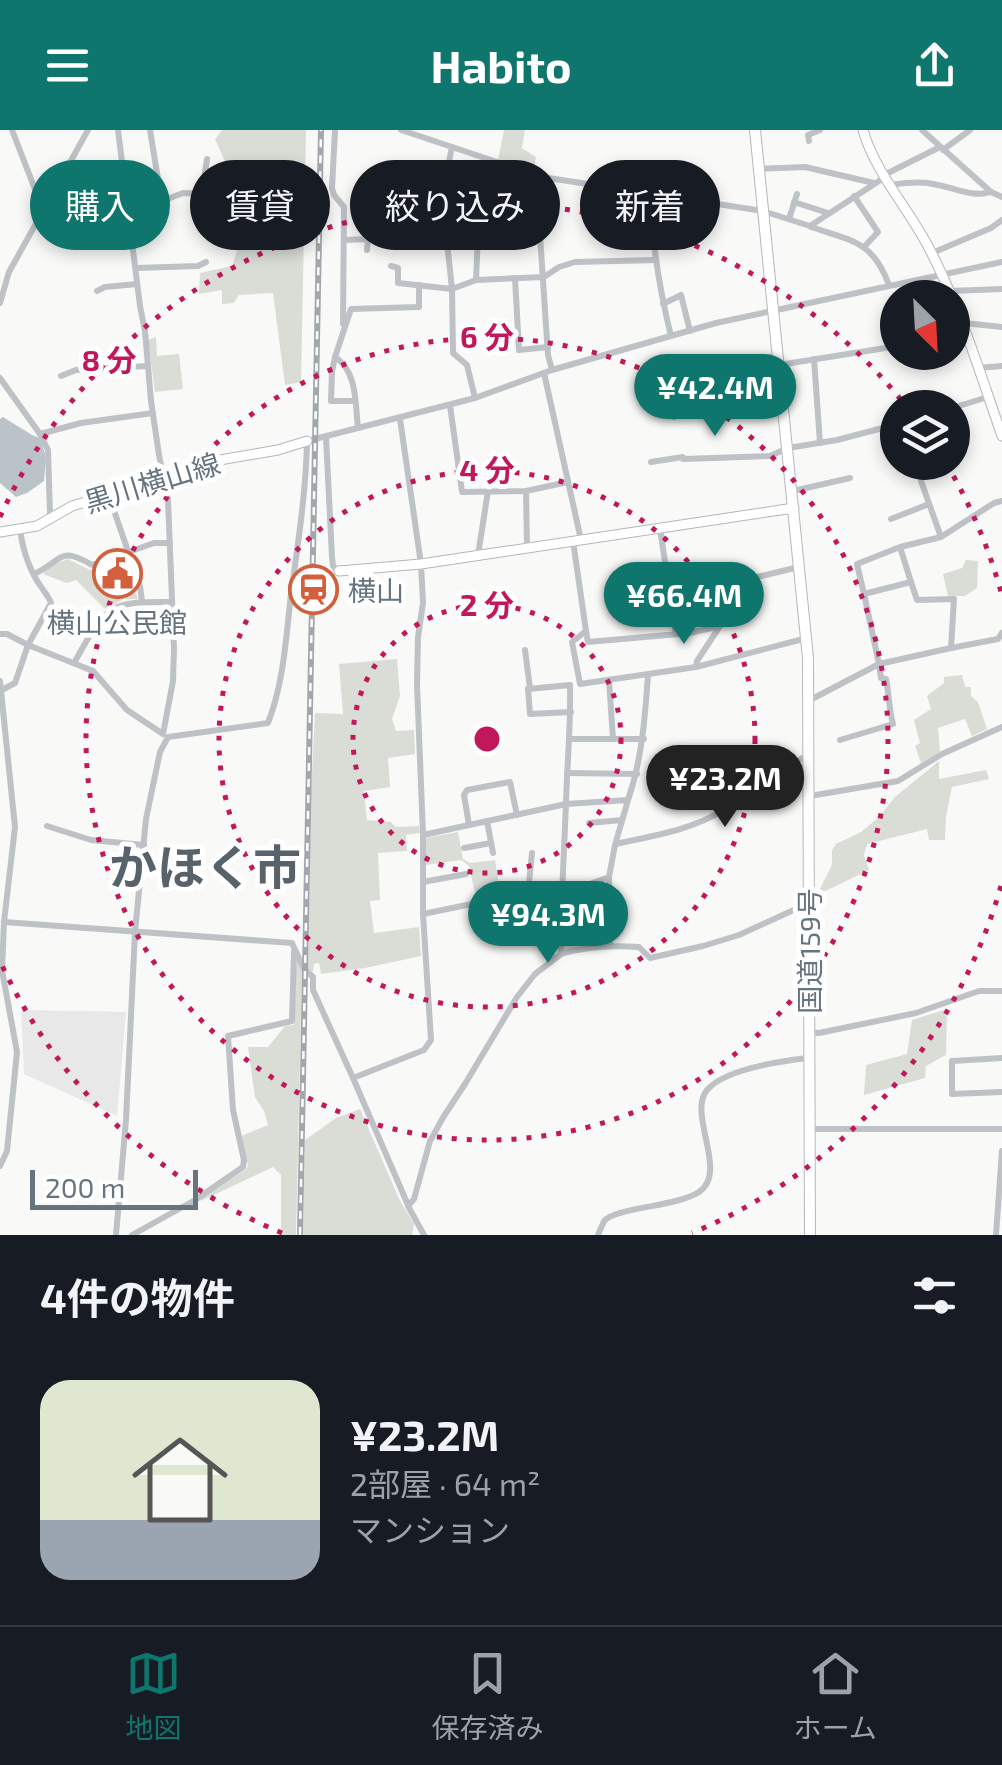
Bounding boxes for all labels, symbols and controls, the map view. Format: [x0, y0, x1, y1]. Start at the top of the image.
icon: menu [40, 38, 95, 93]
text: Habito [431, 38, 571, 92]
icon: share [907, 38, 962, 93]
chip: 購入 [30, 160, 170, 250]
chip: 賃貸 [190, 160, 330, 250]
chip: 絞り込み [350, 160, 560, 250]
chip: 新着 [580, 160, 720, 250]
north arrow [880, 280, 970, 370]
map controls [880, 280, 970, 480]
text: 6 分 [460, 318, 514, 354]
text: 8 分 [81, 341, 137, 377]
pin: ¥42.4M [634, 354, 796, 439]
text: ¥42.4M [656, 367, 774, 405]
button: layers [880, 390, 970, 480]
street label: 黒川横山線 [80, 445, 224, 519]
text: 4 分 [459, 451, 515, 487]
public building icon: 横山公民館 [91, 548, 143, 600]
pin: ¥66.4M [603, 562, 765, 647]
station icon: 横山 [287, 564, 339, 616]
place label: 横山 [348, 573, 404, 607]
text: ¥66.4M [626, 575, 742, 613]
text: 2 分 [460, 586, 514, 622]
place label: 横山公民館 [47, 605, 187, 639]
centre of rings [469, 721, 505, 757]
pin: ¥23.2M [644, 745, 806, 830]
text: ¥23.2M [668, 758, 782, 796]
district label: かほく市 [109, 837, 301, 895]
pin: ¥94.3M [467, 881, 629, 966]
street label: 国道159号 [792, 888, 826, 1014]
text: ¥94.3M [490, 894, 606, 932]
scale bar [30, 1165, 198, 1210]
text: 200 m [45, 1170, 125, 1204]
icon: filters [907, 1268, 962, 1323]
text: 4件の物件 [40, 1272, 235, 1322]
text: ¥23.2M [350, 1409, 499, 1459]
icon: home [120, 1420, 240, 1540]
text: 2部屋 · 64 m² [350, 1464, 540, 1502]
text: マンション [350, 1510, 510, 1548]
tab: 地図 [125, 1646, 181, 1746]
tab: 保存済み [431, 1646, 543, 1746]
tab: ホーム [794, 1646, 877, 1746]

